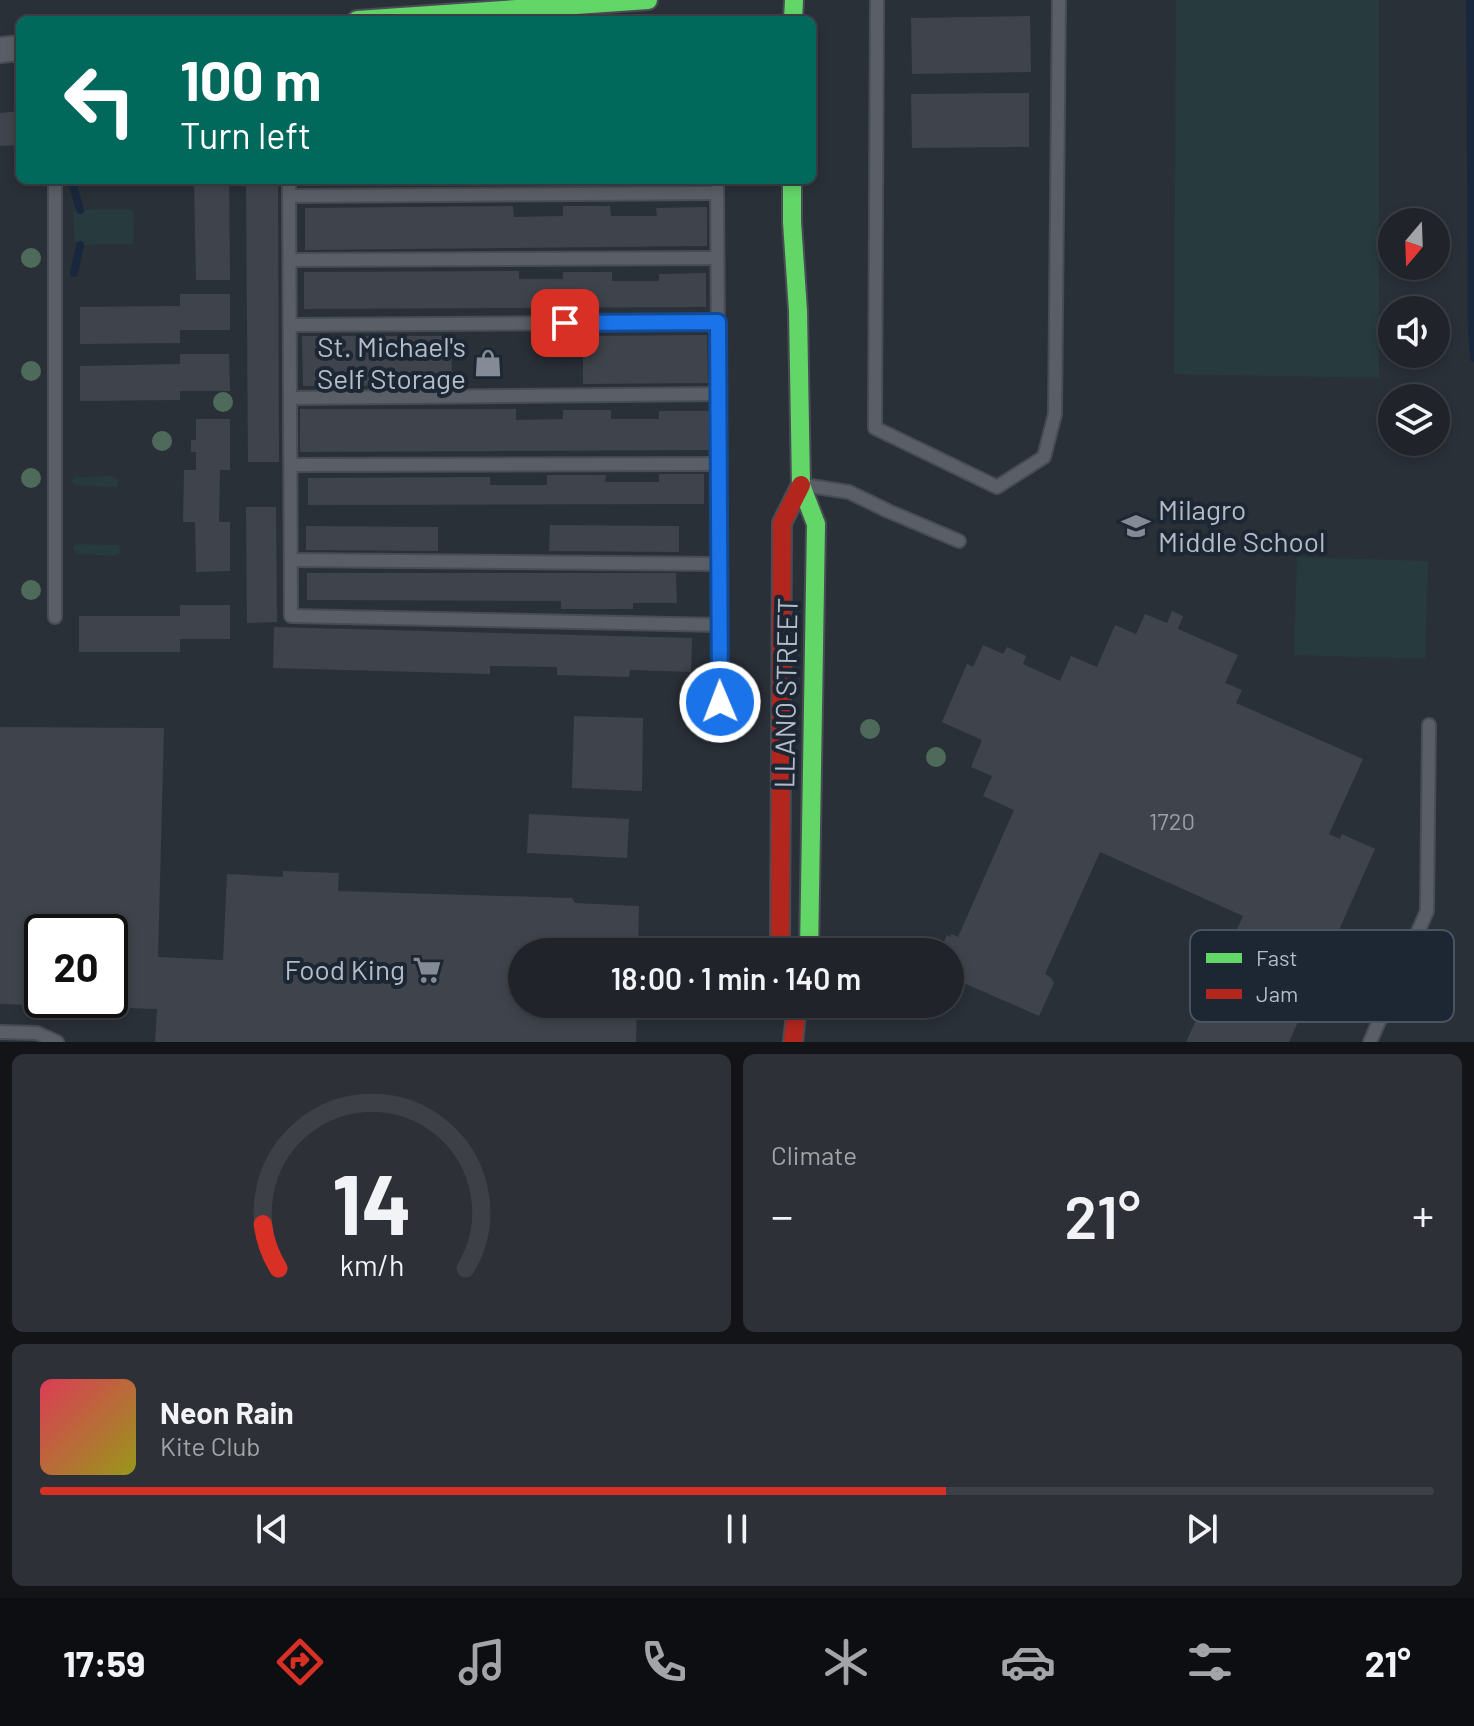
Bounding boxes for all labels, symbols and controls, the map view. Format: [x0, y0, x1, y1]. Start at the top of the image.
text: 100 m [180, 45, 322, 112]
icon: left [48, 48, 152, 152]
text: Turn left [180, 113, 311, 156]
north arrow [1378, 208, 1450, 280]
map controls [1378, 208, 1450, 456]
pin [531, 289, 599, 357]
button: sound [1378, 296, 1450, 368]
icon: arrive [543, 301, 587, 345]
place label: St. Michael's Self Storage [317, 329, 466, 395]
shop icon: St. Michael's Self Storage [473, 348, 503, 378]
button: layers [1378, 384, 1450, 456]
place label: Milagro Middle School [1158, 492, 1325, 558]
school or university icon: Milagro Middle School [1121, 511, 1151, 541]
street label: LLANO STREET [766, 597, 804, 789]
position arrow [678, 660, 762, 744]
house number: 1720 [1149, 806, 1195, 835]
speed limit sign: 20 [24, 914, 128, 1018]
legend [1190, 930, 1454, 1022]
text: Fast [1256, 944, 1298, 970]
place label: Food King [284, 952, 405, 986]
supermarket icon: Food King [412, 955, 442, 985]
text: 18:00 · 1 min · 140 m [611, 960, 861, 996]
text: Jam [1256, 980, 1298, 1006]
text: Climate [771, 1139, 857, 1170]
text: 14 [332, 1152, 411, 1252]
text: 21° [1064, 1179, 1141, 1251]
text: − [771, 1188, 793, 1241]
text: + [1412, 1188, 1434, 1241]
text: km/h [339, 1247, 404, 1282]
text: Neon Rain [160, 1394, 294, 1430]
text: Kite Club [160, 1430, 261, 1461]
icon: previous [250, 1507, 294, 1551]
icon: pause [715, 1507, 759, 1551]
icon: next [1180, 1507, 1224, 1551]
icon: directions [272, 1634, 328, 1690]
icon: music [454, 1634, 510, 1690]
icon: phone [636, 1634, 692, 1690]
icon: climate [818, 1634, 874, 1690]
icon: car [1000, 1634, 1056, 1690]
icon: filters [1182, 1634, 1238, 1690]
text: 17:59 [63, 1641, 145, 1684]
text: 21° [1365, 1641, 1411, 1684]

